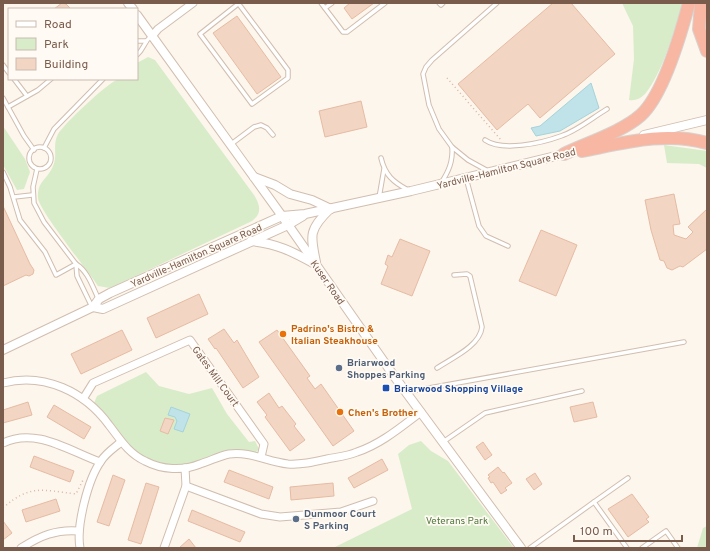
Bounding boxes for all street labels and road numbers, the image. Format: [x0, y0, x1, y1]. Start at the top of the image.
street label: Yardville-Hamilton Square Road [436, 146, 577, 193]
street label: Yardville-Hamilton Square Road [129, 221, 264, 291]
street label: Kuser Road [307, 258, 347, 308]
street label: Gates Mill Court [188, 344, 241, 410]

